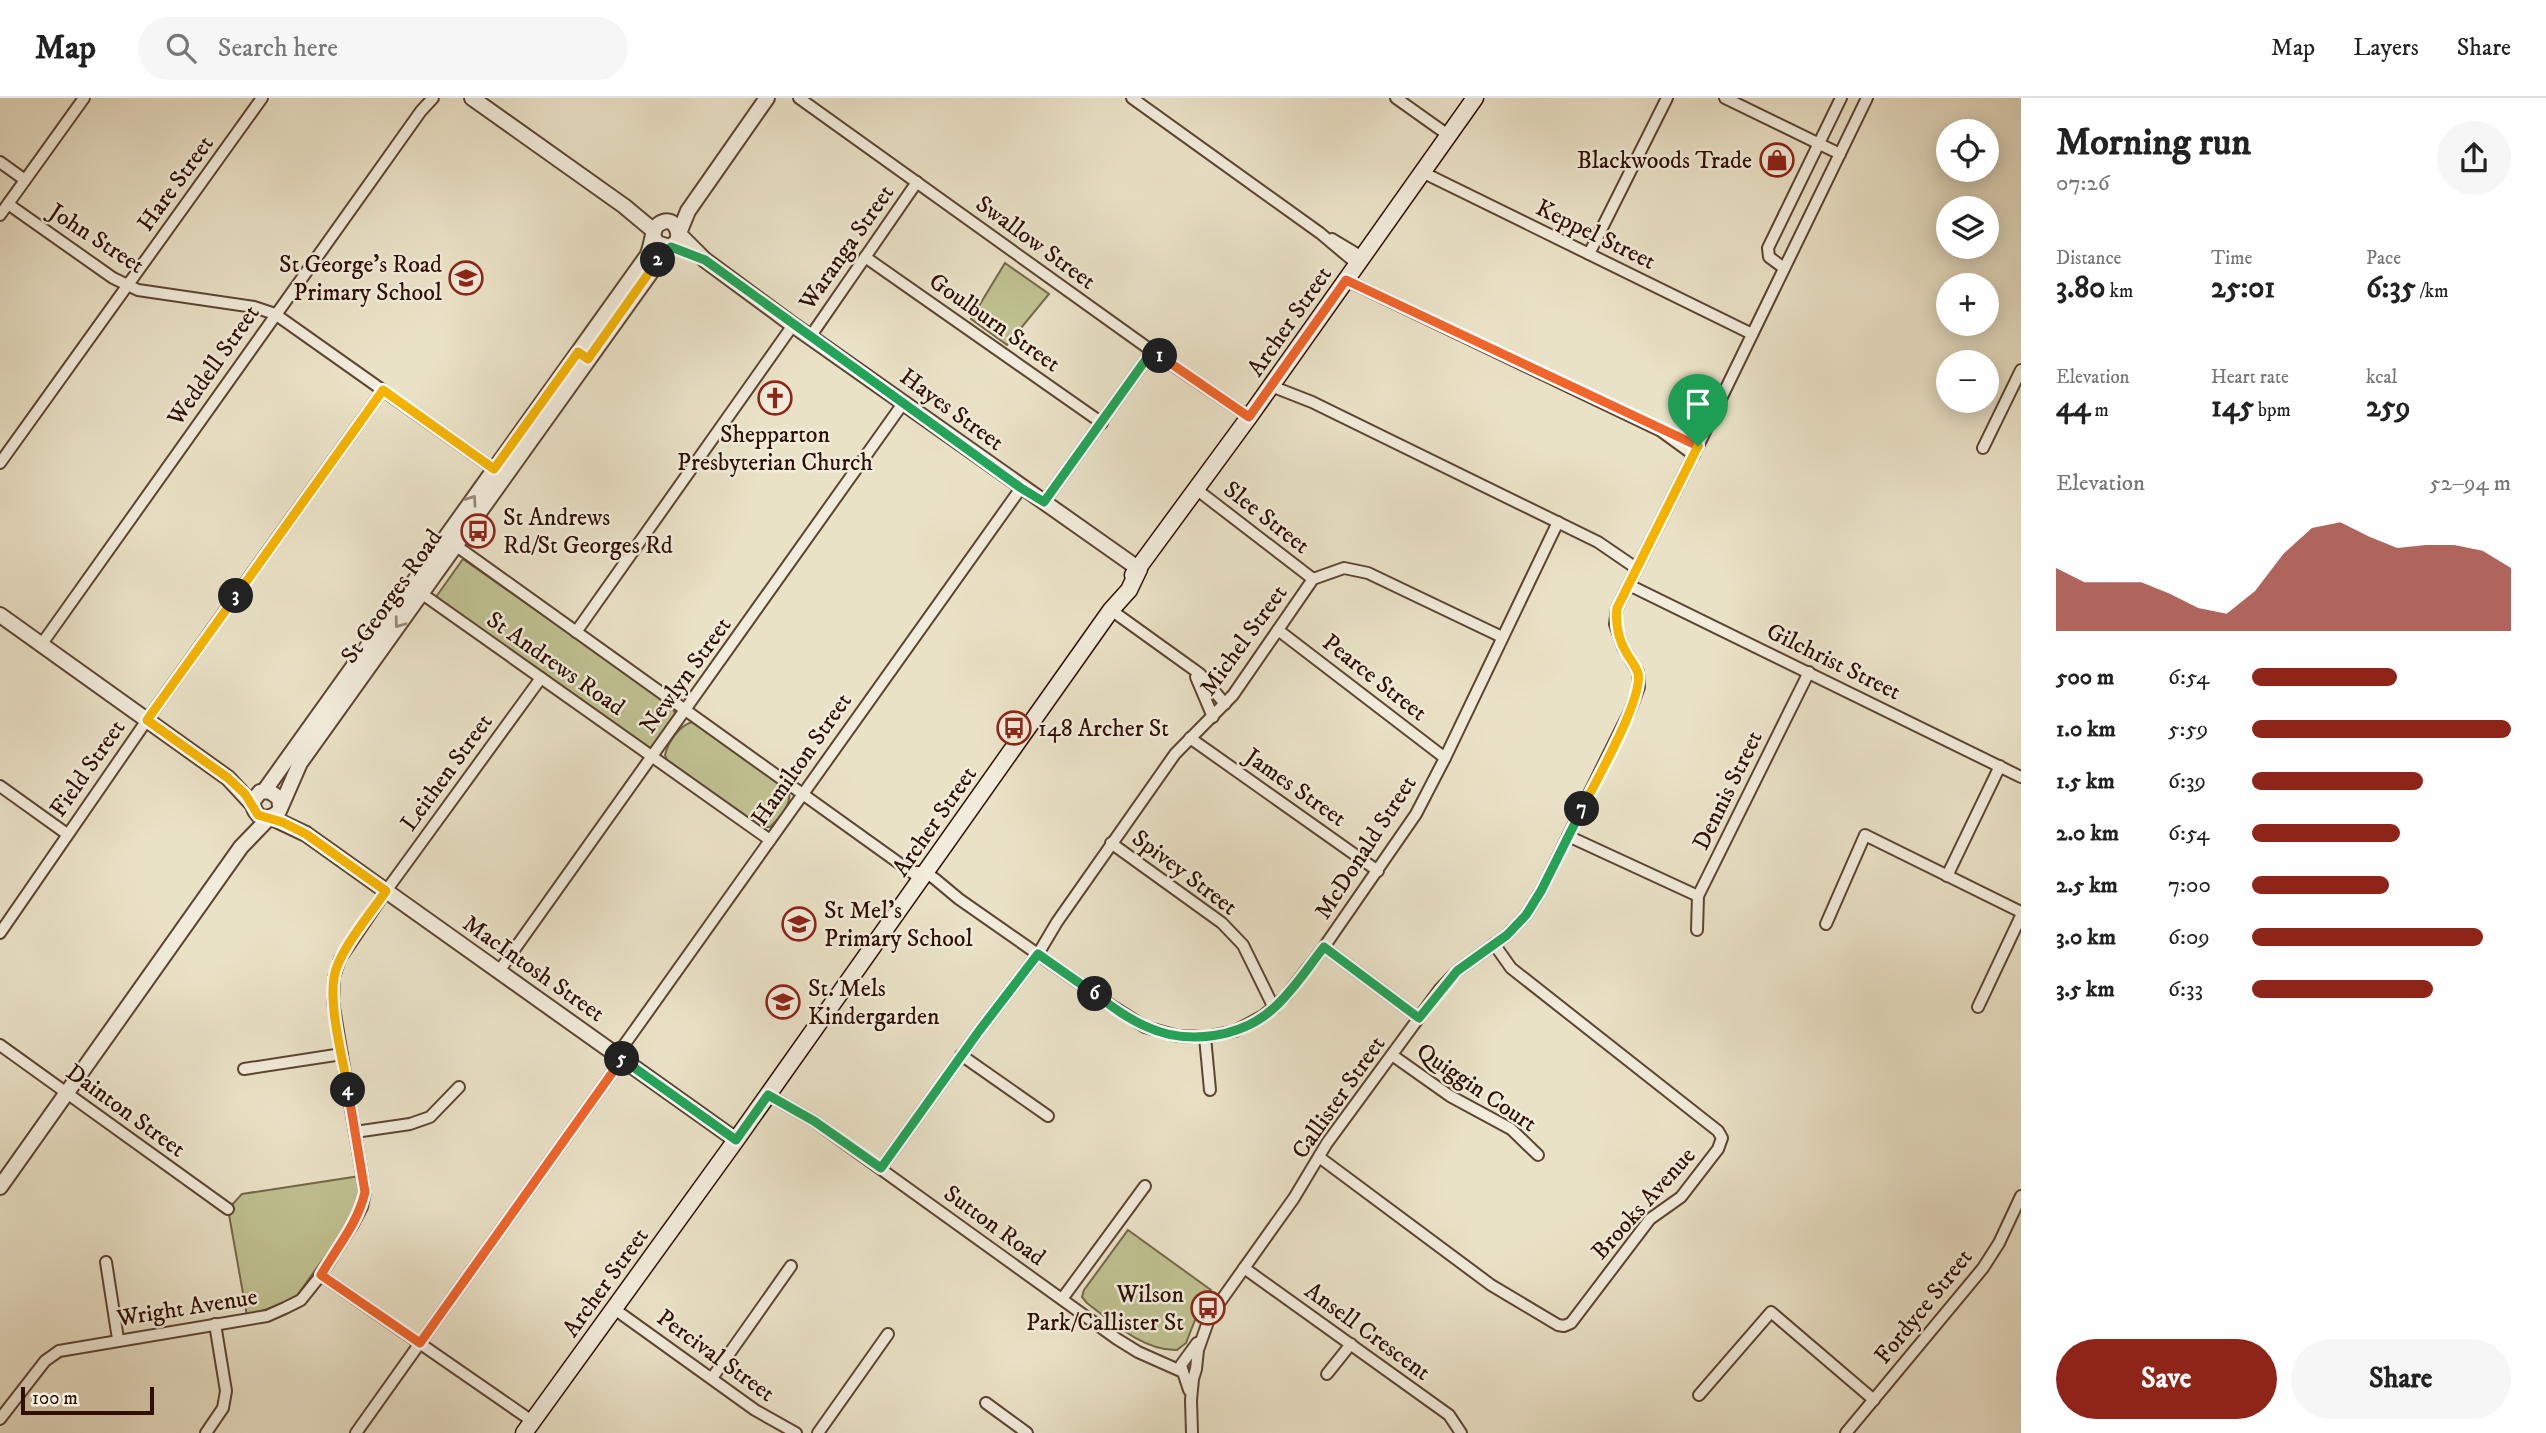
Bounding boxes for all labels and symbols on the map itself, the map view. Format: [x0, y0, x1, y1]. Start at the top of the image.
street label: Hare Street [131, 130, 221, 237]
shop icon: Blackwoods Trade [1758, 141, 1796, 179]
place label: Blackwoods Trade [1577, 146, 1752, 176]
street label: Waranga Street [792, 179, 901, 317]
street label: Swallow Street [970, 189, 1102, 297]
street label: Keppel Street [1531, 193, 1661, 277]
street label: John Street [41, 196, 150, 281]
pin: 2 [640, 242, 676, 278]
place label: St George's Road Primary School [279, 250, 443, 308]
school or university icon: St George's Road Primary School [447, 259, 485, 297]
street label: Archer Street [1241, 260, 1339, 383]
street label: Goulburn Street [923, 267, 1066, 379]
street label: Weddell Street [161, 299, 267, 433]
pin: 1 [1142, 338, 1178, 374]
street label: Hayes Street [893, 362, 1010, 458]
pin [1668, 374, 1728, 446]
church icon: Shepparton Presbyterian Church [756, 379, 794, 417]
place label: Shepparton Presbyterian Church [677, 420, 873, 478]
street label: Slee Street [1217, 475, 1316, 561]
one-way arrow [464, 495, 476, 508]
place label: St Andrews Rd/St Georges Rd [503, 503, 673, 561]
bus stop icon: St Andrews Rd/St Georges Rd [459, 512, 497, 550]
street label: St Georges Road [334, 524, 449, 670]
pin: 3 [218, 578, 254, 614]
street label: Michel Street [1193, 579, 1294, 702]
street label: St Andrews Road [480, 605, 630, 723]
street label: Newlyn Street [633, 611, 738, 740]
one-way arrow [395, 616, 408, 628]
street label: Gilchrist Street [1761, 616, 1906, 707]
street label: Pearce Street [1316, 628, 1433, 728]
street label: Hamilton Street [745, 687, 859, 832]
street label: Leithen Street [394, 708, 500, 837]
bus stop icon: 148 Archer St [995, 709, 1033, 747]
street label: Field Street [43, 714, 132, 823]
place label: 148 Archer St [1038, 714, 1169, 744]
street label: Dennis Street [1686, 726, 1770, 855]
street label: James Street [1237, 741, 1352, 834]
street label: Archer Street [886, 760, 984, 883]
street label: McDonald Street [1308, 770, 1424, 925]
pin: 7 [1564, 792, 1600, 826]
street label: Spivey Street [1126, 823, 1243, 922]
place label: St Mel's Primary School [824, 896, 973, 954]
school or university icon: St Mel's Primary School [780, 905, 818, 943]
street label: MacIntosh Street [457, 909, 610, 1029]
place label: St. Mels Kindergarden [808, 974, 940, 1032]
pin: 6 [1078, 976, 1112, 1012]
school or university icon: St. Mels Kindergarden [764, 983, 802, 1021]
street label: Callister Street [1285, 1030, 1392, 1165]
street label: Quiggin Court [1411, 1037, 1543, 1139]
pin: 5 [604, 1042, 640, 1076]
street label: Dainton Street [60, 1057, 191, 1164]
pin: 4 [330, 1072, 366, 1108]
street label: Brooks Avenue [1585, 1141, 1702, 1266]
street label: Sutton Road [938, 1179, 1051, 1273]
street label: Archer Street [556, 1222, 656, 1343]
street label: Fordyce Street [1868, 1243, 1980, 1370]
street label: Ansell Crescent [1299, 1276, 1437, 1388]
place label: Wilson Park/Callister St [1026, 1280, 1184, 1338]
street label: Wright Avenue [114, 1282, 260, 1334]
bus stop icon: Wilson Park/Callister St [1189, 1289, 1227, 1327]
street label: Percival Street [650, 1303, 781, 1409]
scale bar [21, 1384, 154, 1416]

